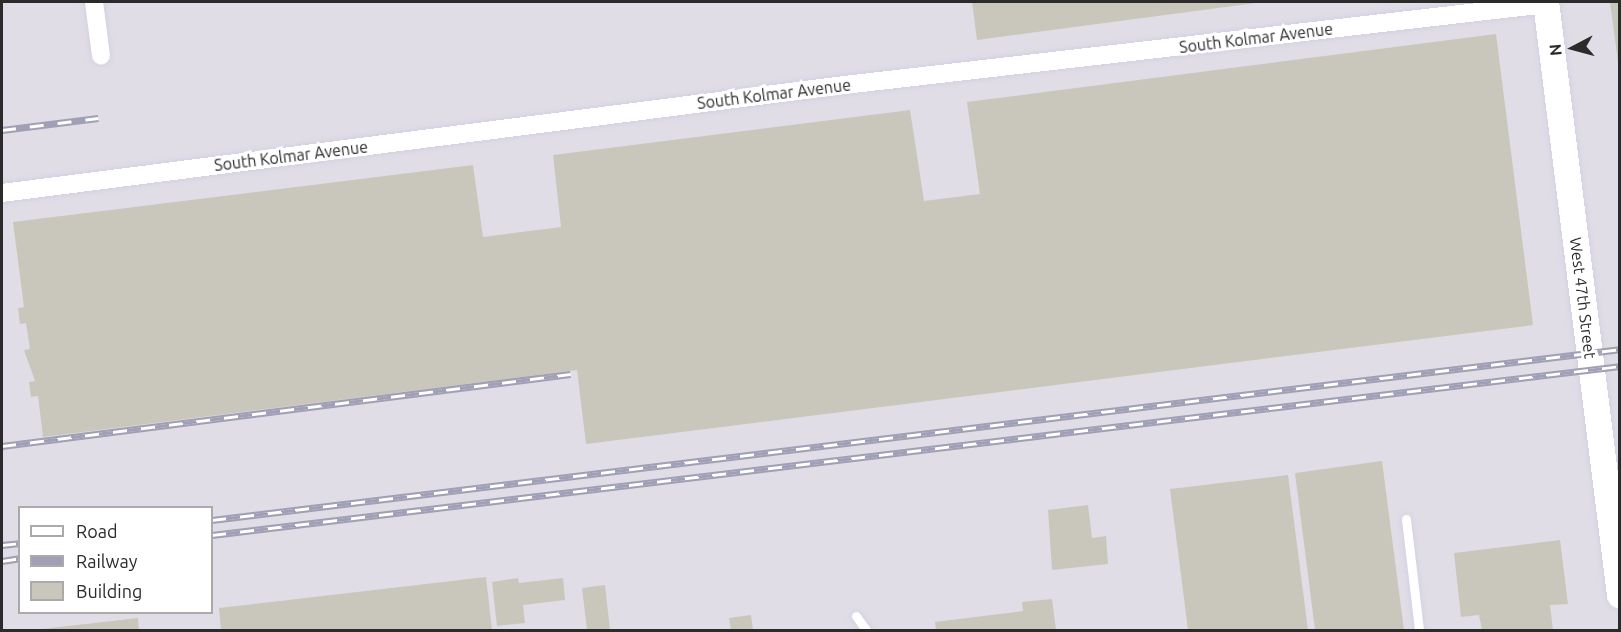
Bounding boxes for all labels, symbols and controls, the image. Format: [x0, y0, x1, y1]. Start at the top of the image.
north arrow [1543, 18, 1603, 78]
street label: South Kolmar Avenue [1178, 19, 1334, 57]
text: N [1546, 43, 1565, 57]
street label: South Kolmar Avenue [696, 75, 852, 113]
street label: South Kolmar Avenue [213, 137, 369, 175]
street label: West 47th Street [1566, 236, 1600, 360]
legend [18, 506, 213, 614]
text: Road [76, 521, 118, 541]
text: Railway [76, 551, 137, 571]
text: Building [76, 581, 142, 601]

